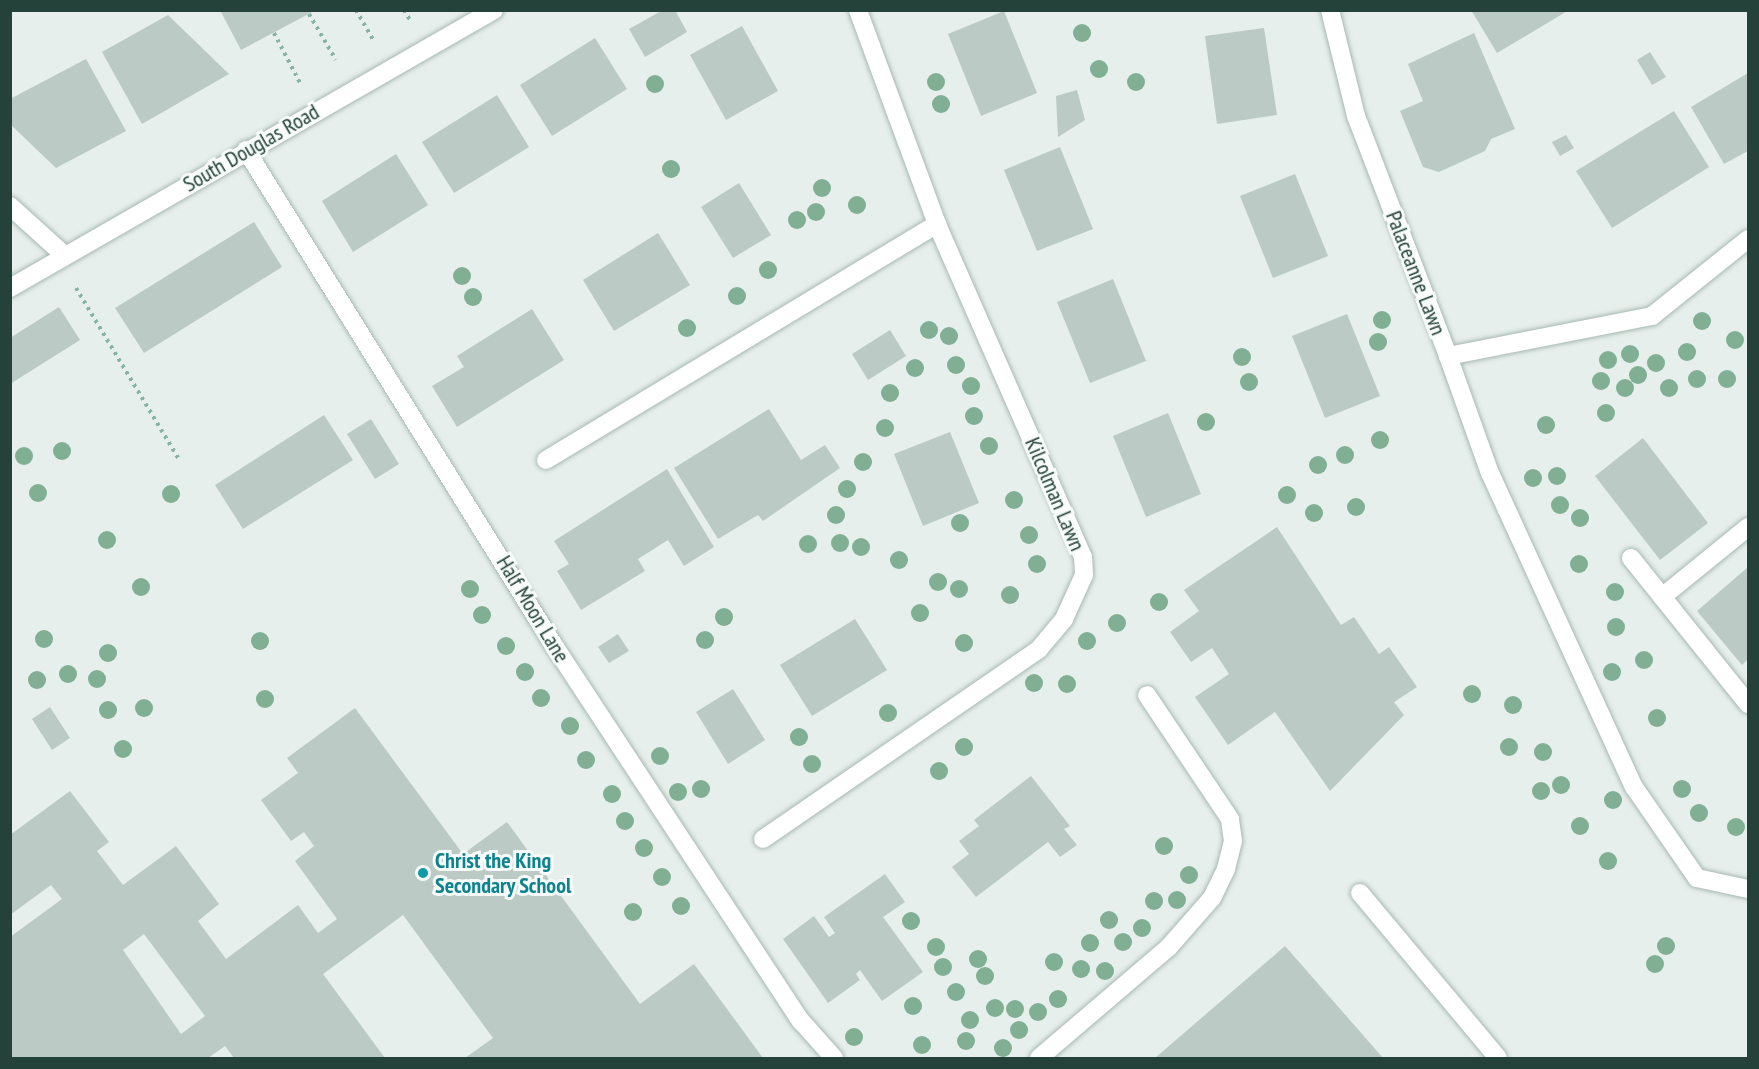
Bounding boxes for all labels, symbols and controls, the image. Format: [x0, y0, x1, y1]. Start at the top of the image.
street label: South Douglas Road [178, 98, 324, 198]
street label: Palaceanne Lawn [1380, 207, 1452, 339]
street label: Kilcolman Lawn [1019, 433, 1091, 555]
street label: Half Moon Lane [491, 551, 575, 667]
place label: Christ the King Secondary School [435, 847, 572, 898]
marker: Christ the King Secondary School [416, 866, 430, 880]

